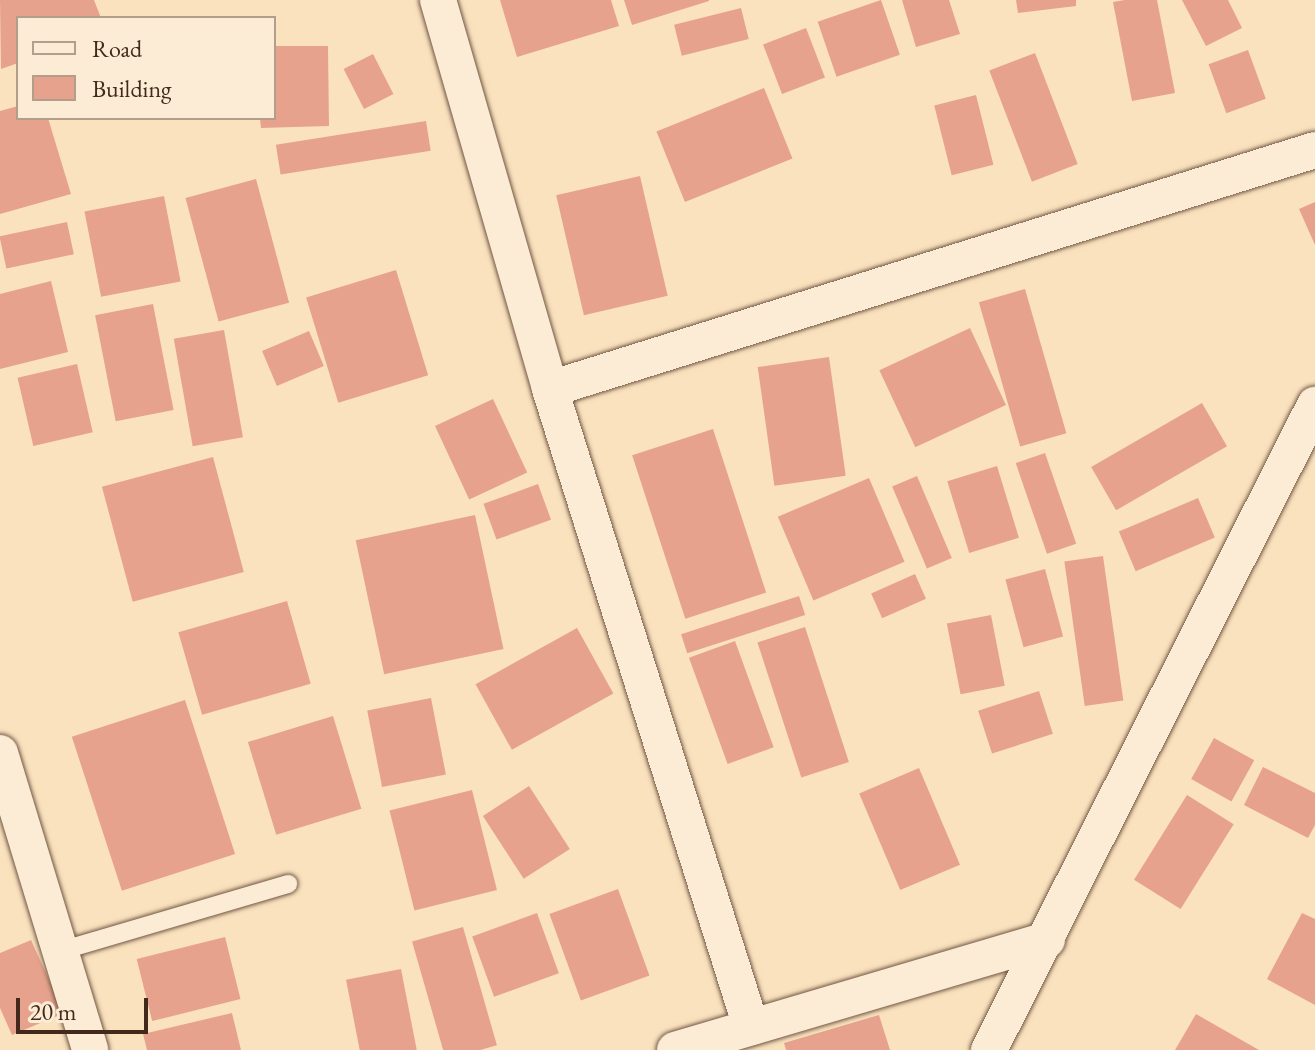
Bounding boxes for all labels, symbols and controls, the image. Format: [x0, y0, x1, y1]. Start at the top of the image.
legend [16, 16, 276, 120]
text: Road [92, 33, 142, 64]
text: Building [92, 73, 172, 104]
scale bar [20, 982, 152, 1032]
text: 20 m [30, 996, 77, 1027]

